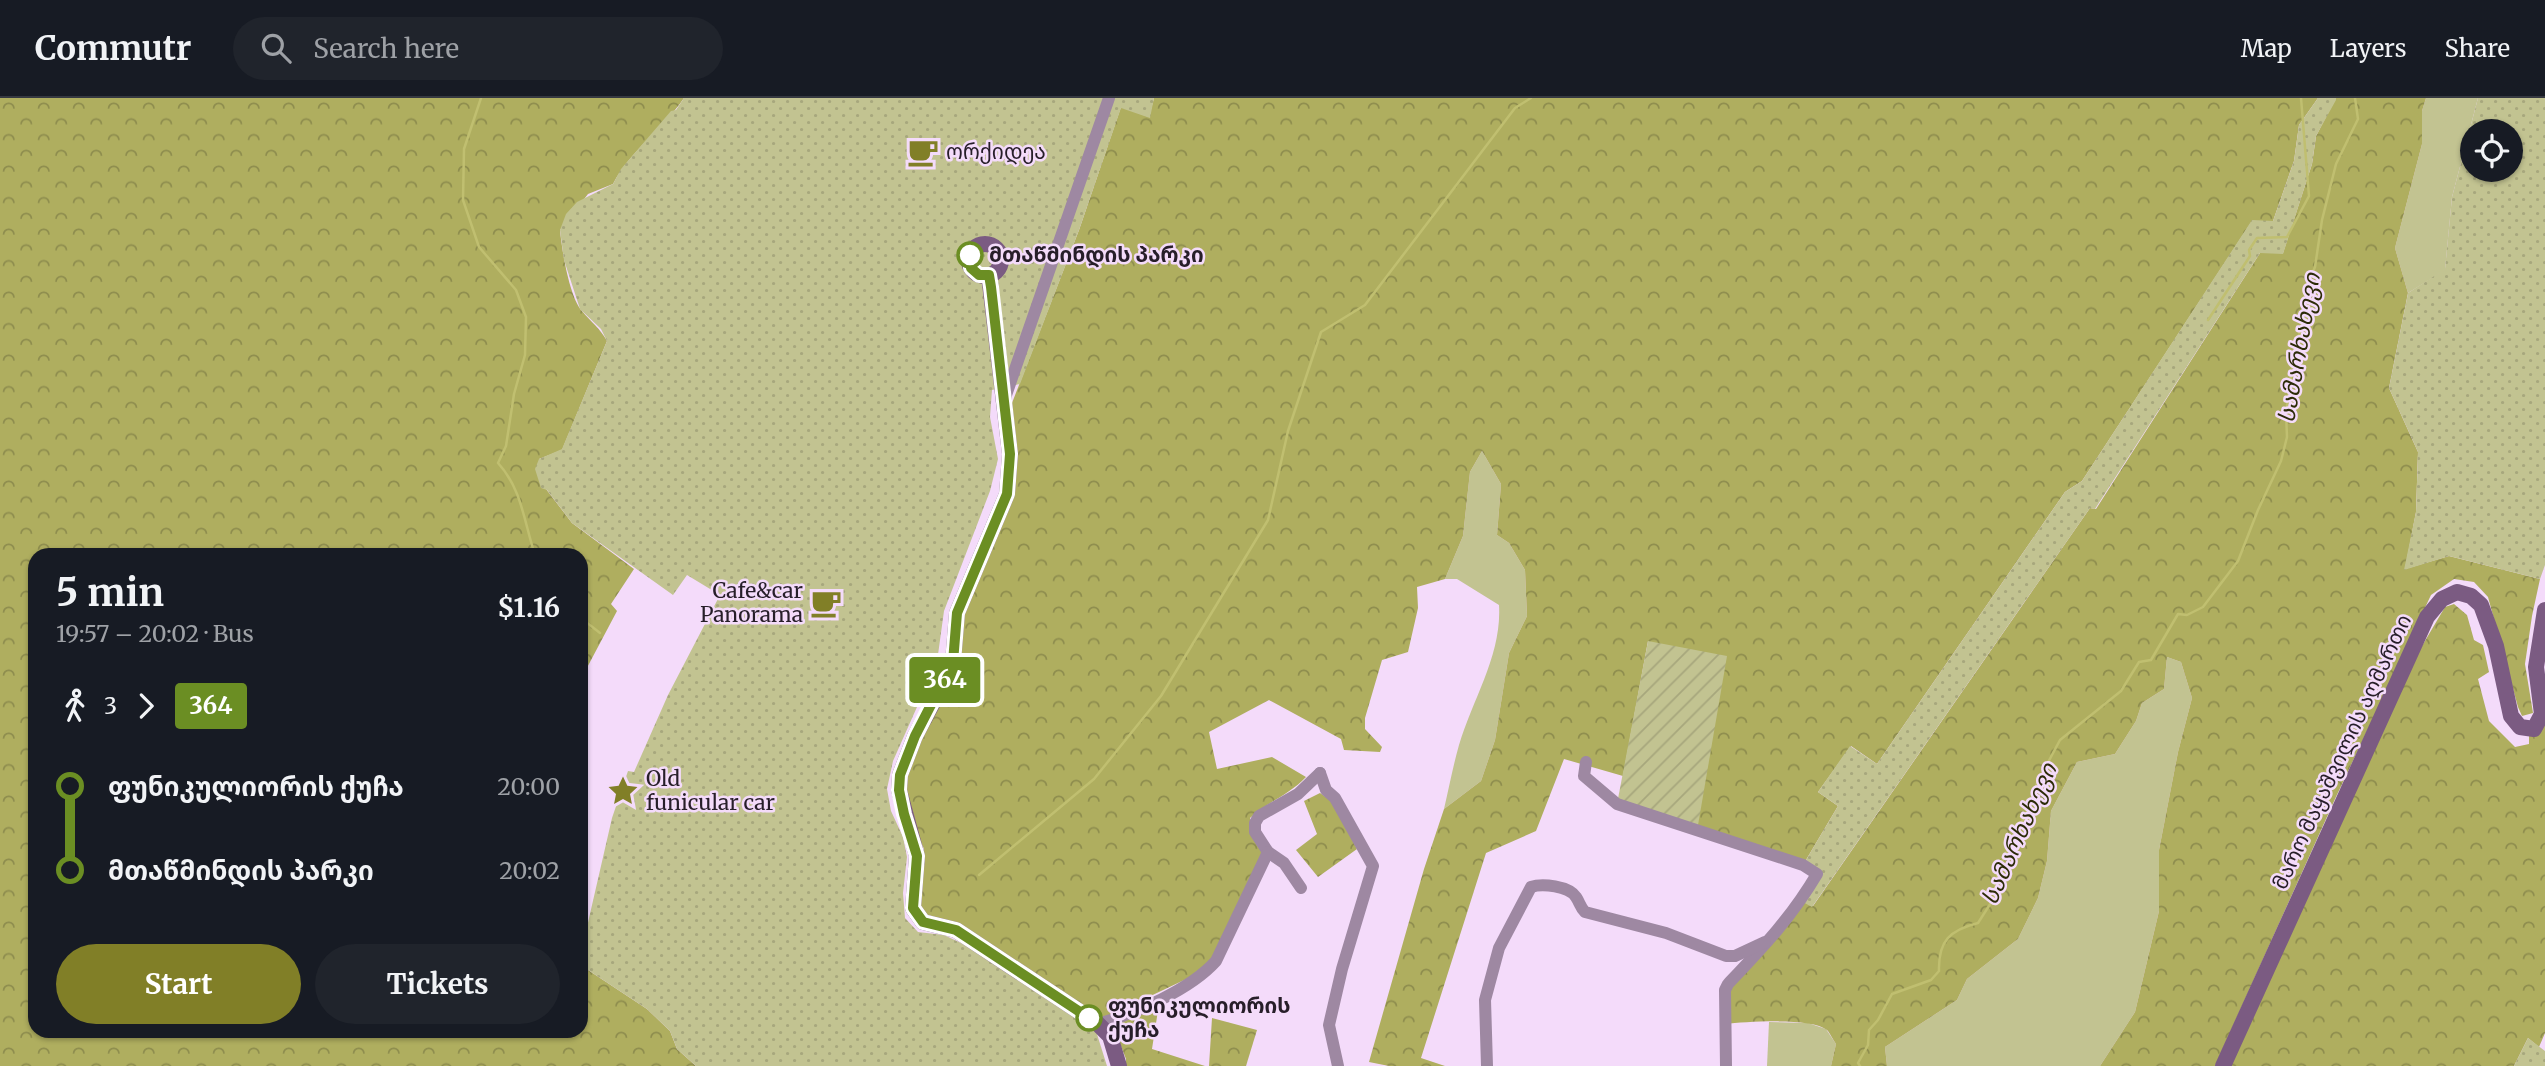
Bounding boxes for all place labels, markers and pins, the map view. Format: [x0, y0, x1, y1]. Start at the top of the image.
cafe icon: ორქიდეა [906, 135, 940, 169]
place label: ორქიდეა [946, 138, 1046, 165]
place label: მთაწმინდის პარკი [989, 241, 1204, 268]
marker: მთაწმინდის პარკი [957, 242, 983, 268]
place label: Cafe&car Panorama [700, 577, 803, 628]
cafe icon: Cafe&car Panorama [809, 586, 843, 620]
place label: Old funicular car [646, 765, 775, 816]
place icon: Old funicular car [606, 774, 640, 808]
place label: ფუნიკულიორის ქუჩა [1108, 992, 1290, 1043]
marker: ფუნიკულიორის ქუჩა [1076, 1005, 1102, 1031]

